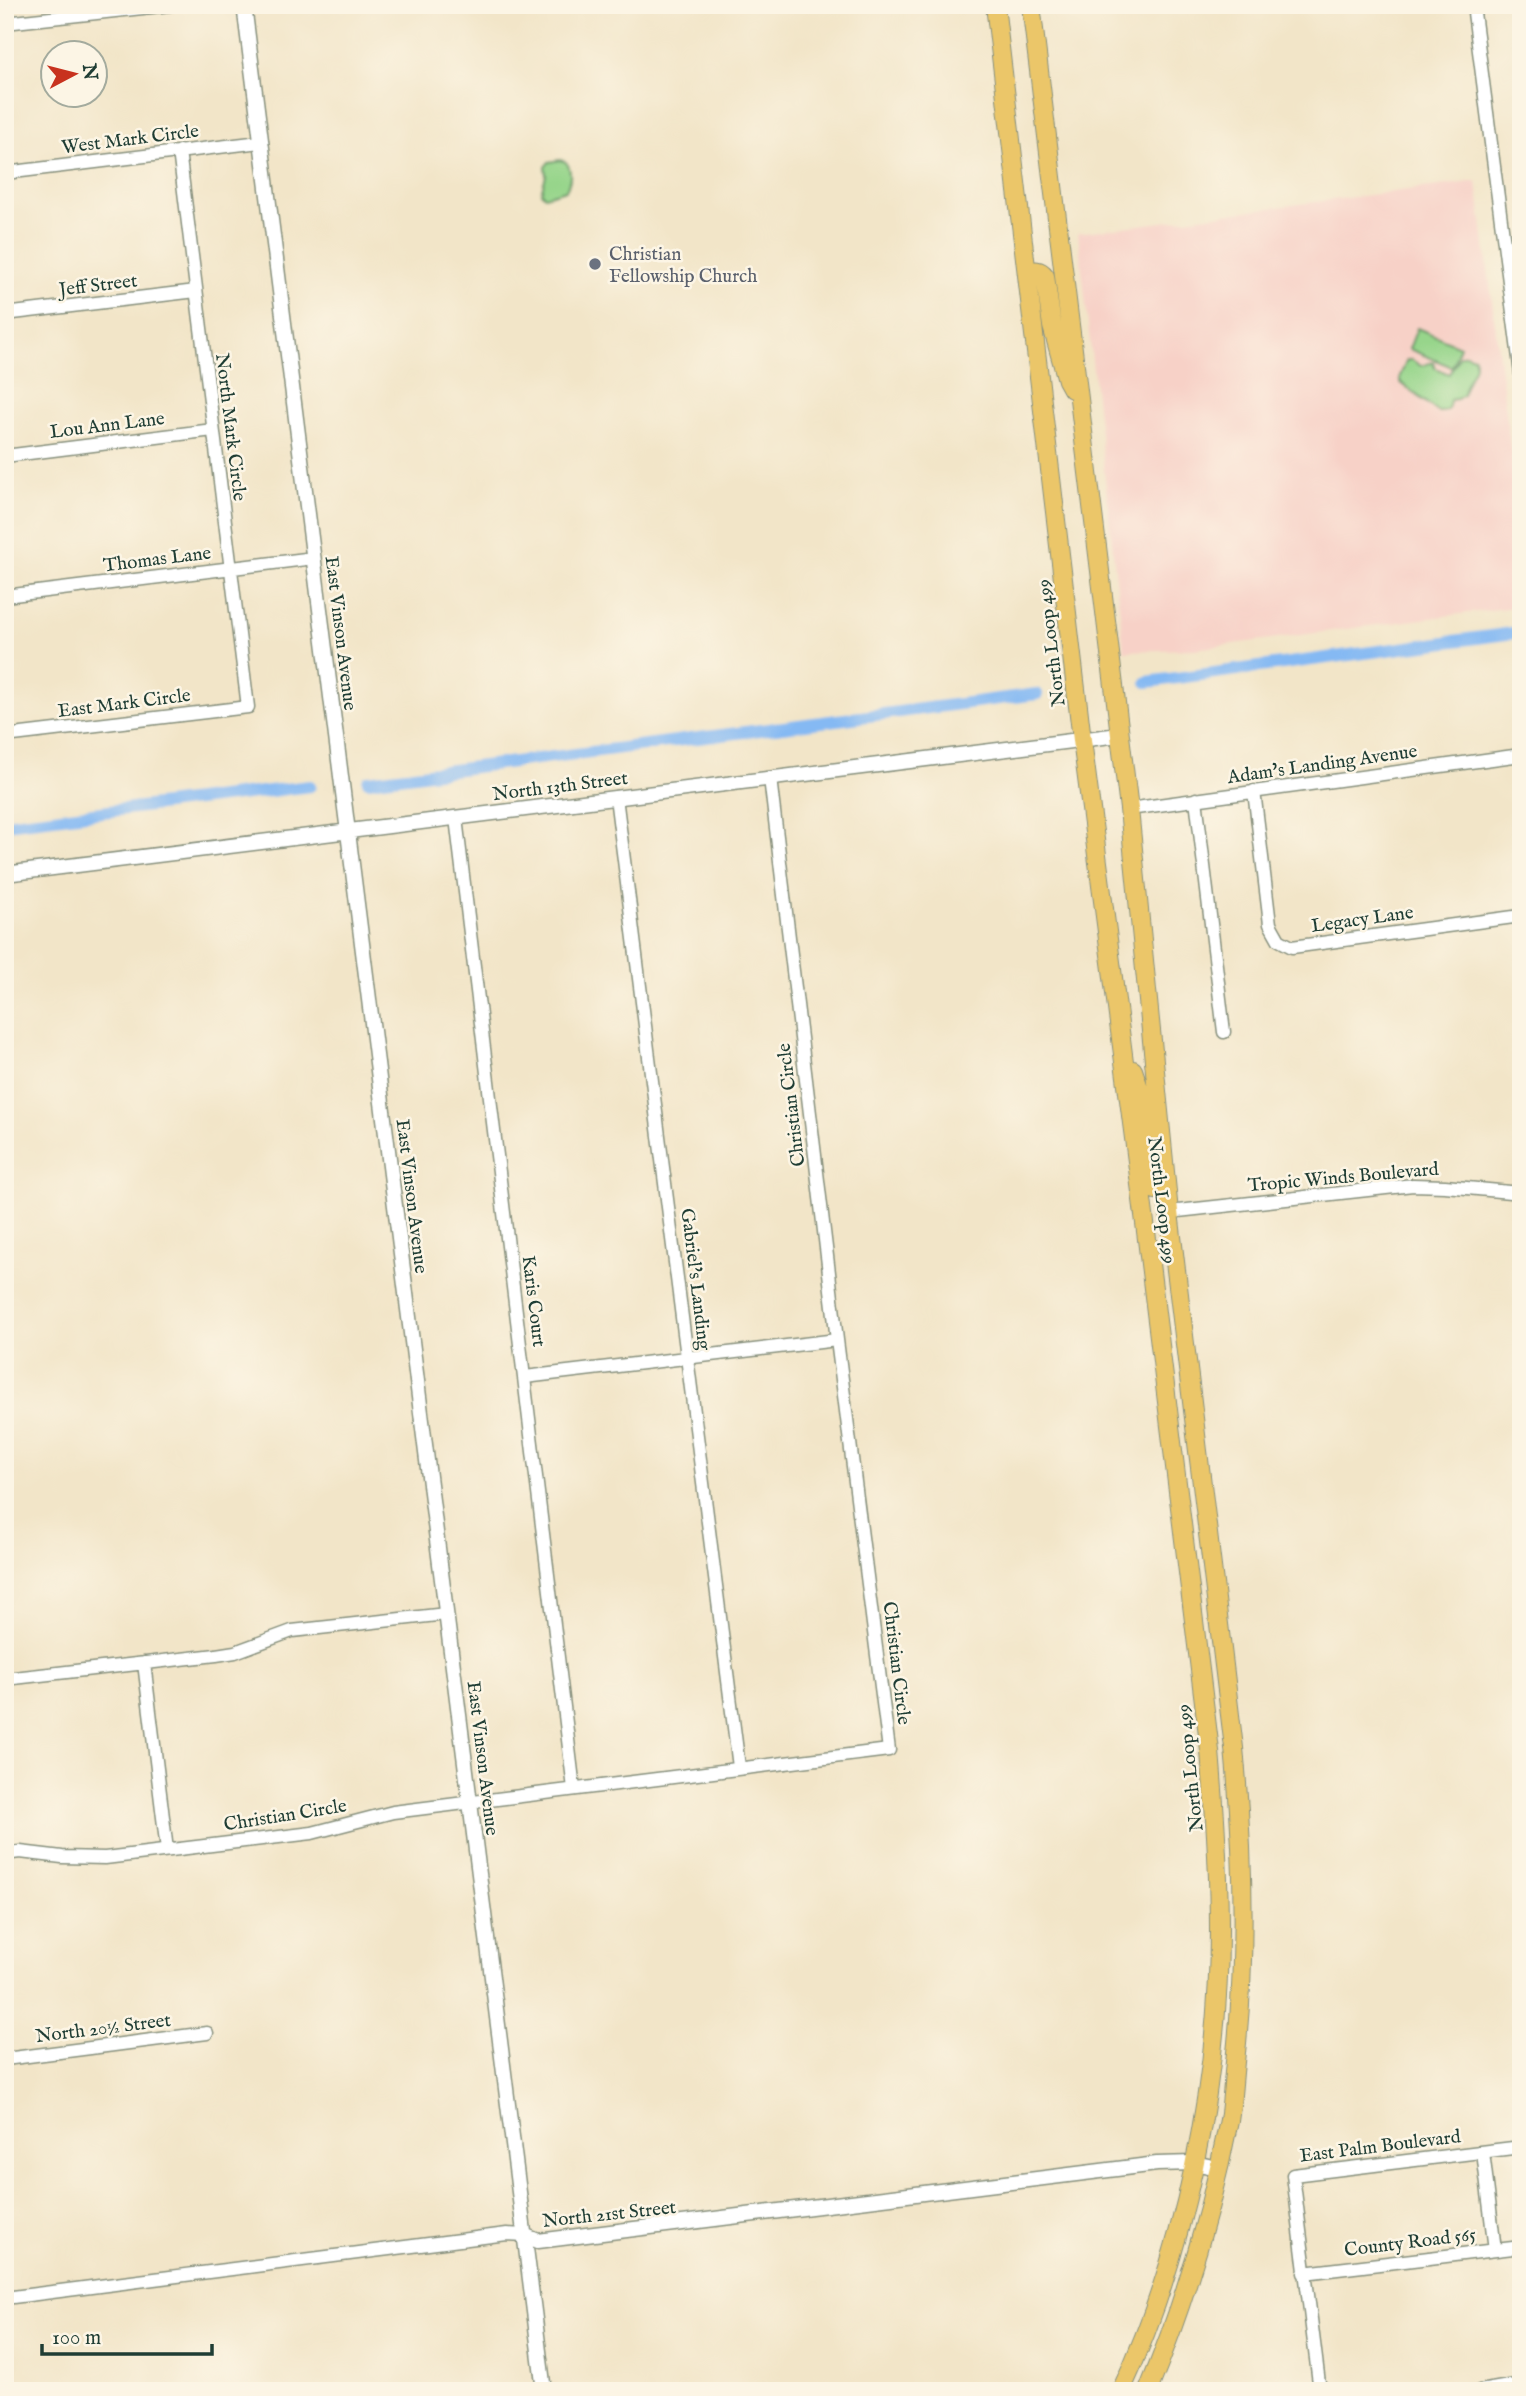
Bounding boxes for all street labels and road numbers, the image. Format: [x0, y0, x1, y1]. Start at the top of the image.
street label: West Mark Circle [60, 120, 201, 160]
street label: Jeff Street [56, 269, 139, 303]
street label: North Mark Circle [209, 352, 251, 503]
street label: Lou Ann Lane [48, 407, 166, 445]
street label: Thomas Lane [102, 541, 213, 579]
street label: East Vinson Avenue [319, 555, 361, 712]
street label: North Loop 499 [1032, 578, 1072, 708]
street label: East Mark Circle [56, 684, 192, 724]
street label: Adam's Landing Avenue [1225, 740, 1419, 790]
street label: North 13th Street [491, 767, 630, 807]
street label: Legacy Lane [1310, 901, 1415, 939]
street label: Christian Circle [772, 1041, 811, 1168]
street label: East Vinson Avenue [390, 1118, 432, 1275]
street label: North Loop 499 [1141, 1135, 1181, 1265]
street label: Tropic Winds Boulevard [1247, 1158, 1440, 1198]
street label: Gabriel's Landing [674, 1207, 716, 1352]
street label: Karis Court [516, 1254, 551, 1349]
street label: Christian Circle [877, 1600, 916, 1727]
street label: East Vinson Avenue [461, 1680, 503, 1837]
street label: North Loop 499 [1172, 1703, 1210, 1833]
street label: Christian Circle [222, 1794, 349, 1838]
street label: North 20½ Street [34, 2009, 173, 2049]
street label: East Palm Boulevard [1298, 2125, 1463, 2169]
street label: North 21st Street [541, 2196, 678, 2234]
street label: County Road 565 [1343, 2223, 1478, 2263]

